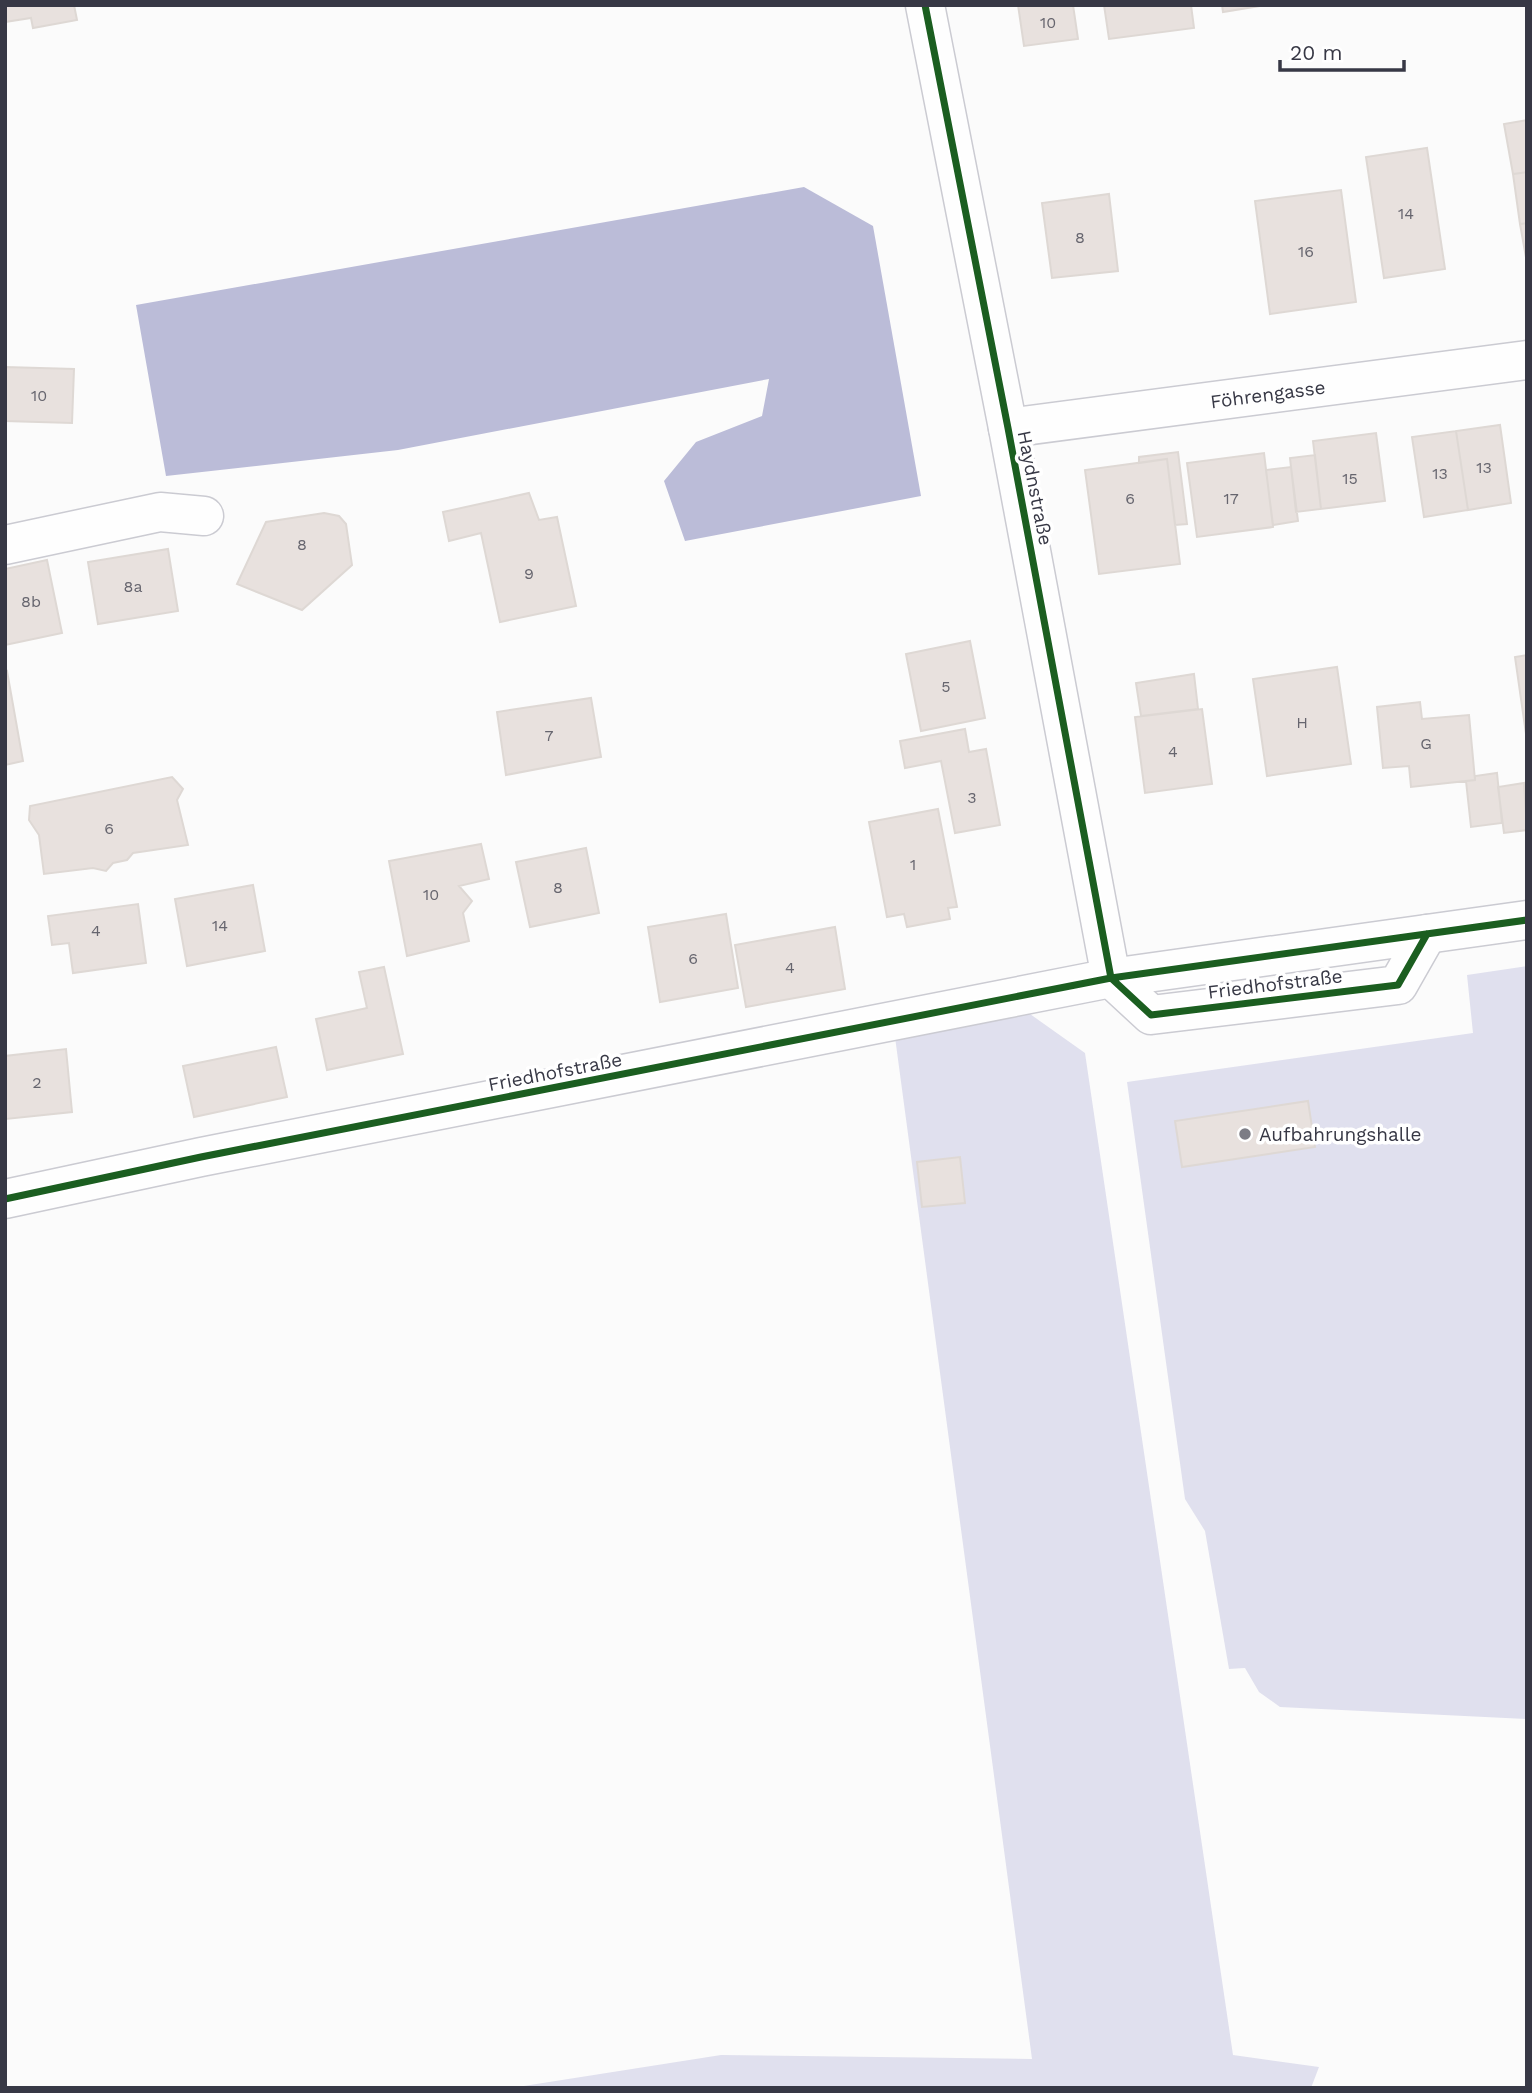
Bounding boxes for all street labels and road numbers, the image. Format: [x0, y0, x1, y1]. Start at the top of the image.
street label: Föhrengasse [1209, 375, 1327, 413]
street label: Haydnstraße [1013, 429, 1057, 547]
street label: Friedhofstraße [1206, 964, 1344, 1004]
street label: Friedhofstraße [486, 1048, 624, 1096]

